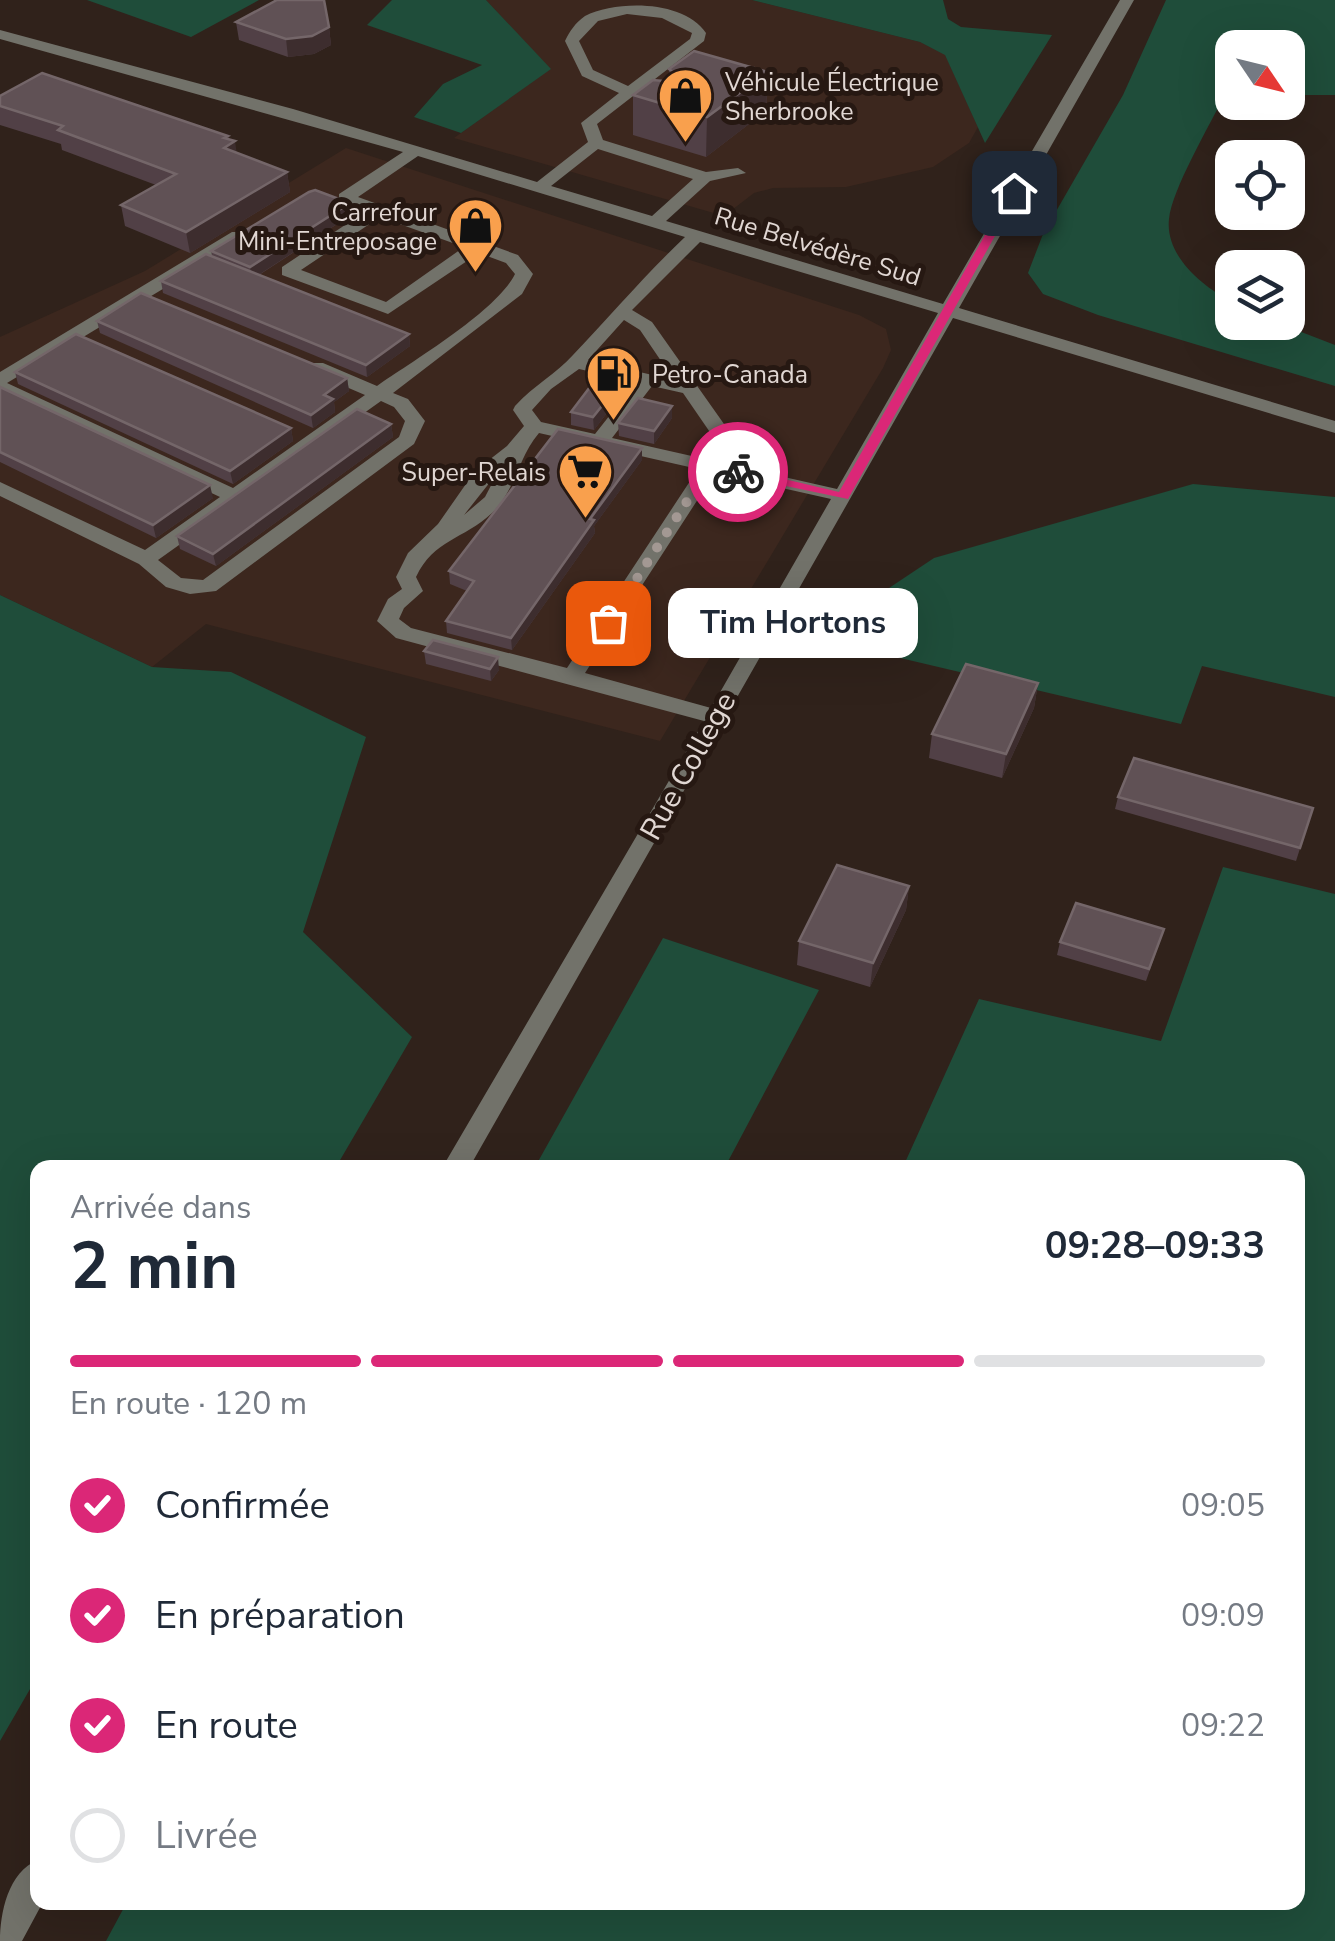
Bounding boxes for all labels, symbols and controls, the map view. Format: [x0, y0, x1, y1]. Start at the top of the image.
north arrow [1215, 30, 1305, 120]
map controls [1215, 30, 1305, 340]
shop icon: Véhicule Électrique Sherbrooke [656, 66, 716, 145]
place label: Véhicule Électrique Sherbrooke [724, 66, 939, 129]
button: locate [1215, 140, 1305, 230]
pin [972, 151, 1057, 236]
icon: home [987, 166, 1042, 221]
place label: Carrefour Mini-Entreposage [238, 196, 437, 259]
shop icon: Carrefour Mini-Entreposage [446, 196, 506, 275]
street label: Rue Belvédère Sud [710, 199, 925, 295]
button: layers [1215, 250, 1305, 340]
fuel station icon: Petro-Canada [583, 344, 643, 423]
place label: Petro-Canada [652, 358, 808, 392]
courier [688, 422, 788, 522]
supermarket icon: Super-Relais [555, 442, 615, 521]
icon: bike [711, 445, 766, 500]
place label: Super-Relais [402, 456, 546, 490]
pin [566, 581, 651, 666]
callout: Tim Hortons [668, 588, 918, 658]
icon: bag [581, 596, 636, 651]
text: Tim Hortons [700, 601, 886, 644]
street label: Rue College [631, 685, 746, 848]
text: Arrivée dans [70, 1186, 251, 1229]
text: 09:28–09:33 [1045, 1220, 1265, 1271]
text: 2 min [70, 1222, 238, 1311]
text: En route · 120 m [70, 1382, 307, 1425]
icon: check [70, 1478, 125, 1533]
text: Confirmée [155, 1480, 330, 1531]
text: 09:05 [1181, 1484, 1265, 1527]
icon: check [70, 1588, 125, 1643]
text: En préparation [155, 1590, 405, 1641]
text: 09:09 [1181, 1594, 1265, 1637]
icon: check [70, 1698, 125, 1753]
text: En route [155, 1700, 298, 1751]
text: 09:22 [1181, 1704, 1265, 1747]
text: Livrée [155, 1810, 258, 1861]

